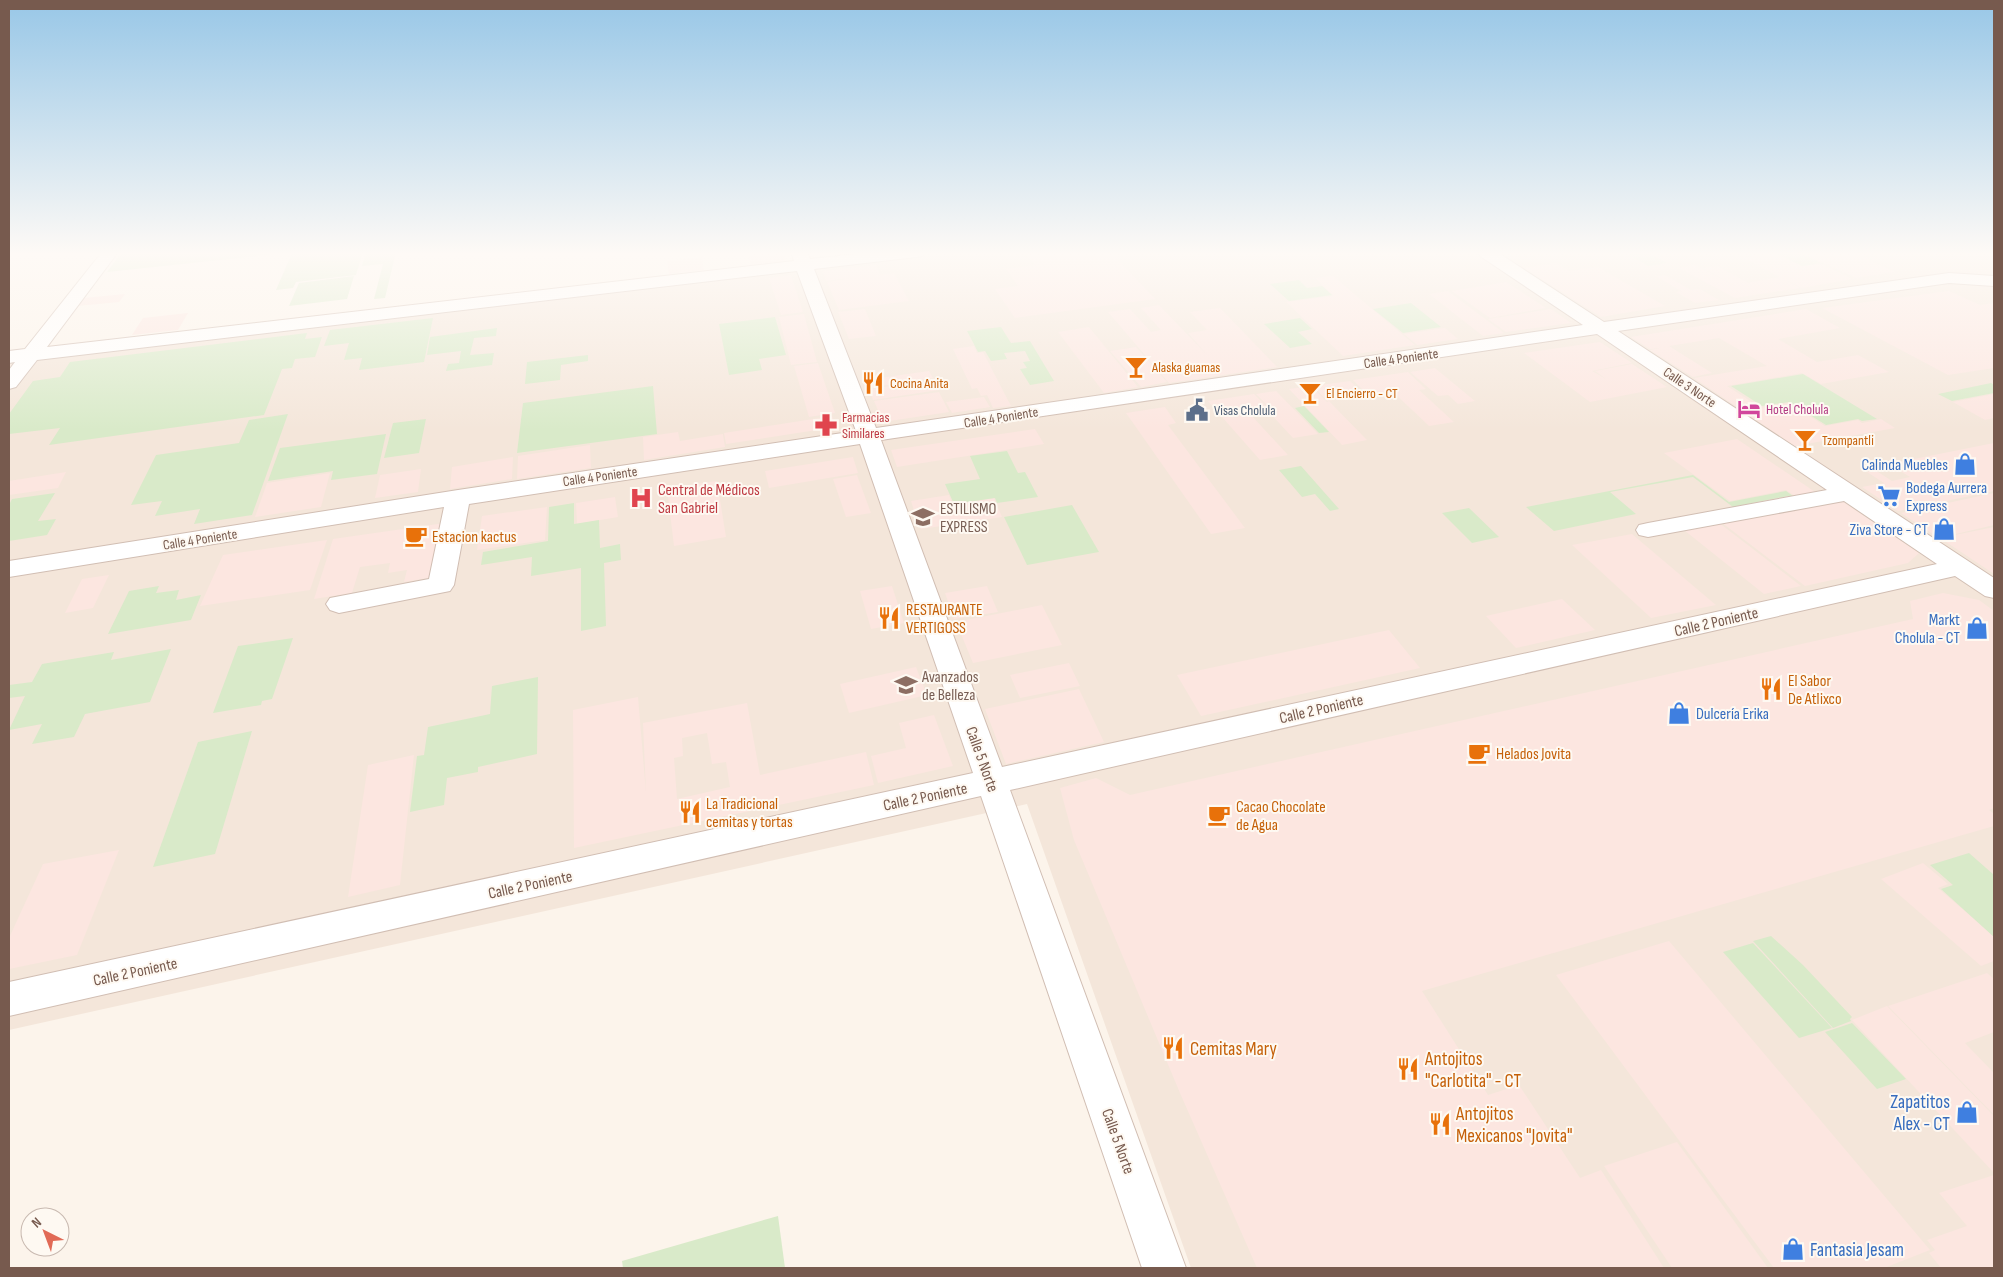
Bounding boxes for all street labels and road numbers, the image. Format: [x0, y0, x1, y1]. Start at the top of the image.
street label: Calle 4 Poniente [1363, 345, 1439, 372]
street label: Calle 3 Norte [1660, 364, 1719, 411]
street label: Calle 4 Poniente [963, 403, 1039, 432]
street label: Calle 4 Poniente [562, 463, 638, 490]
street label: Calle 4 Poniente [162, 525, 238, 554]
street label: Calle 2 Poniente [1673, 604, 1760, 641]
street label: Calle 2 Poniente [1278, 691, 1365, 728]
street label: Calle 5 Norte [961, 724, 1002, 795]
street label: Calle 2 Poniente [882, 779, 969, 816]
street label: Calle 2 Poniente [487, 867, 574, 904]
street label: Calle 2 Poniente [92, 954, 179, 991]
street label: Calle 5 Norte [1097, 1106, 1138, 1177]

